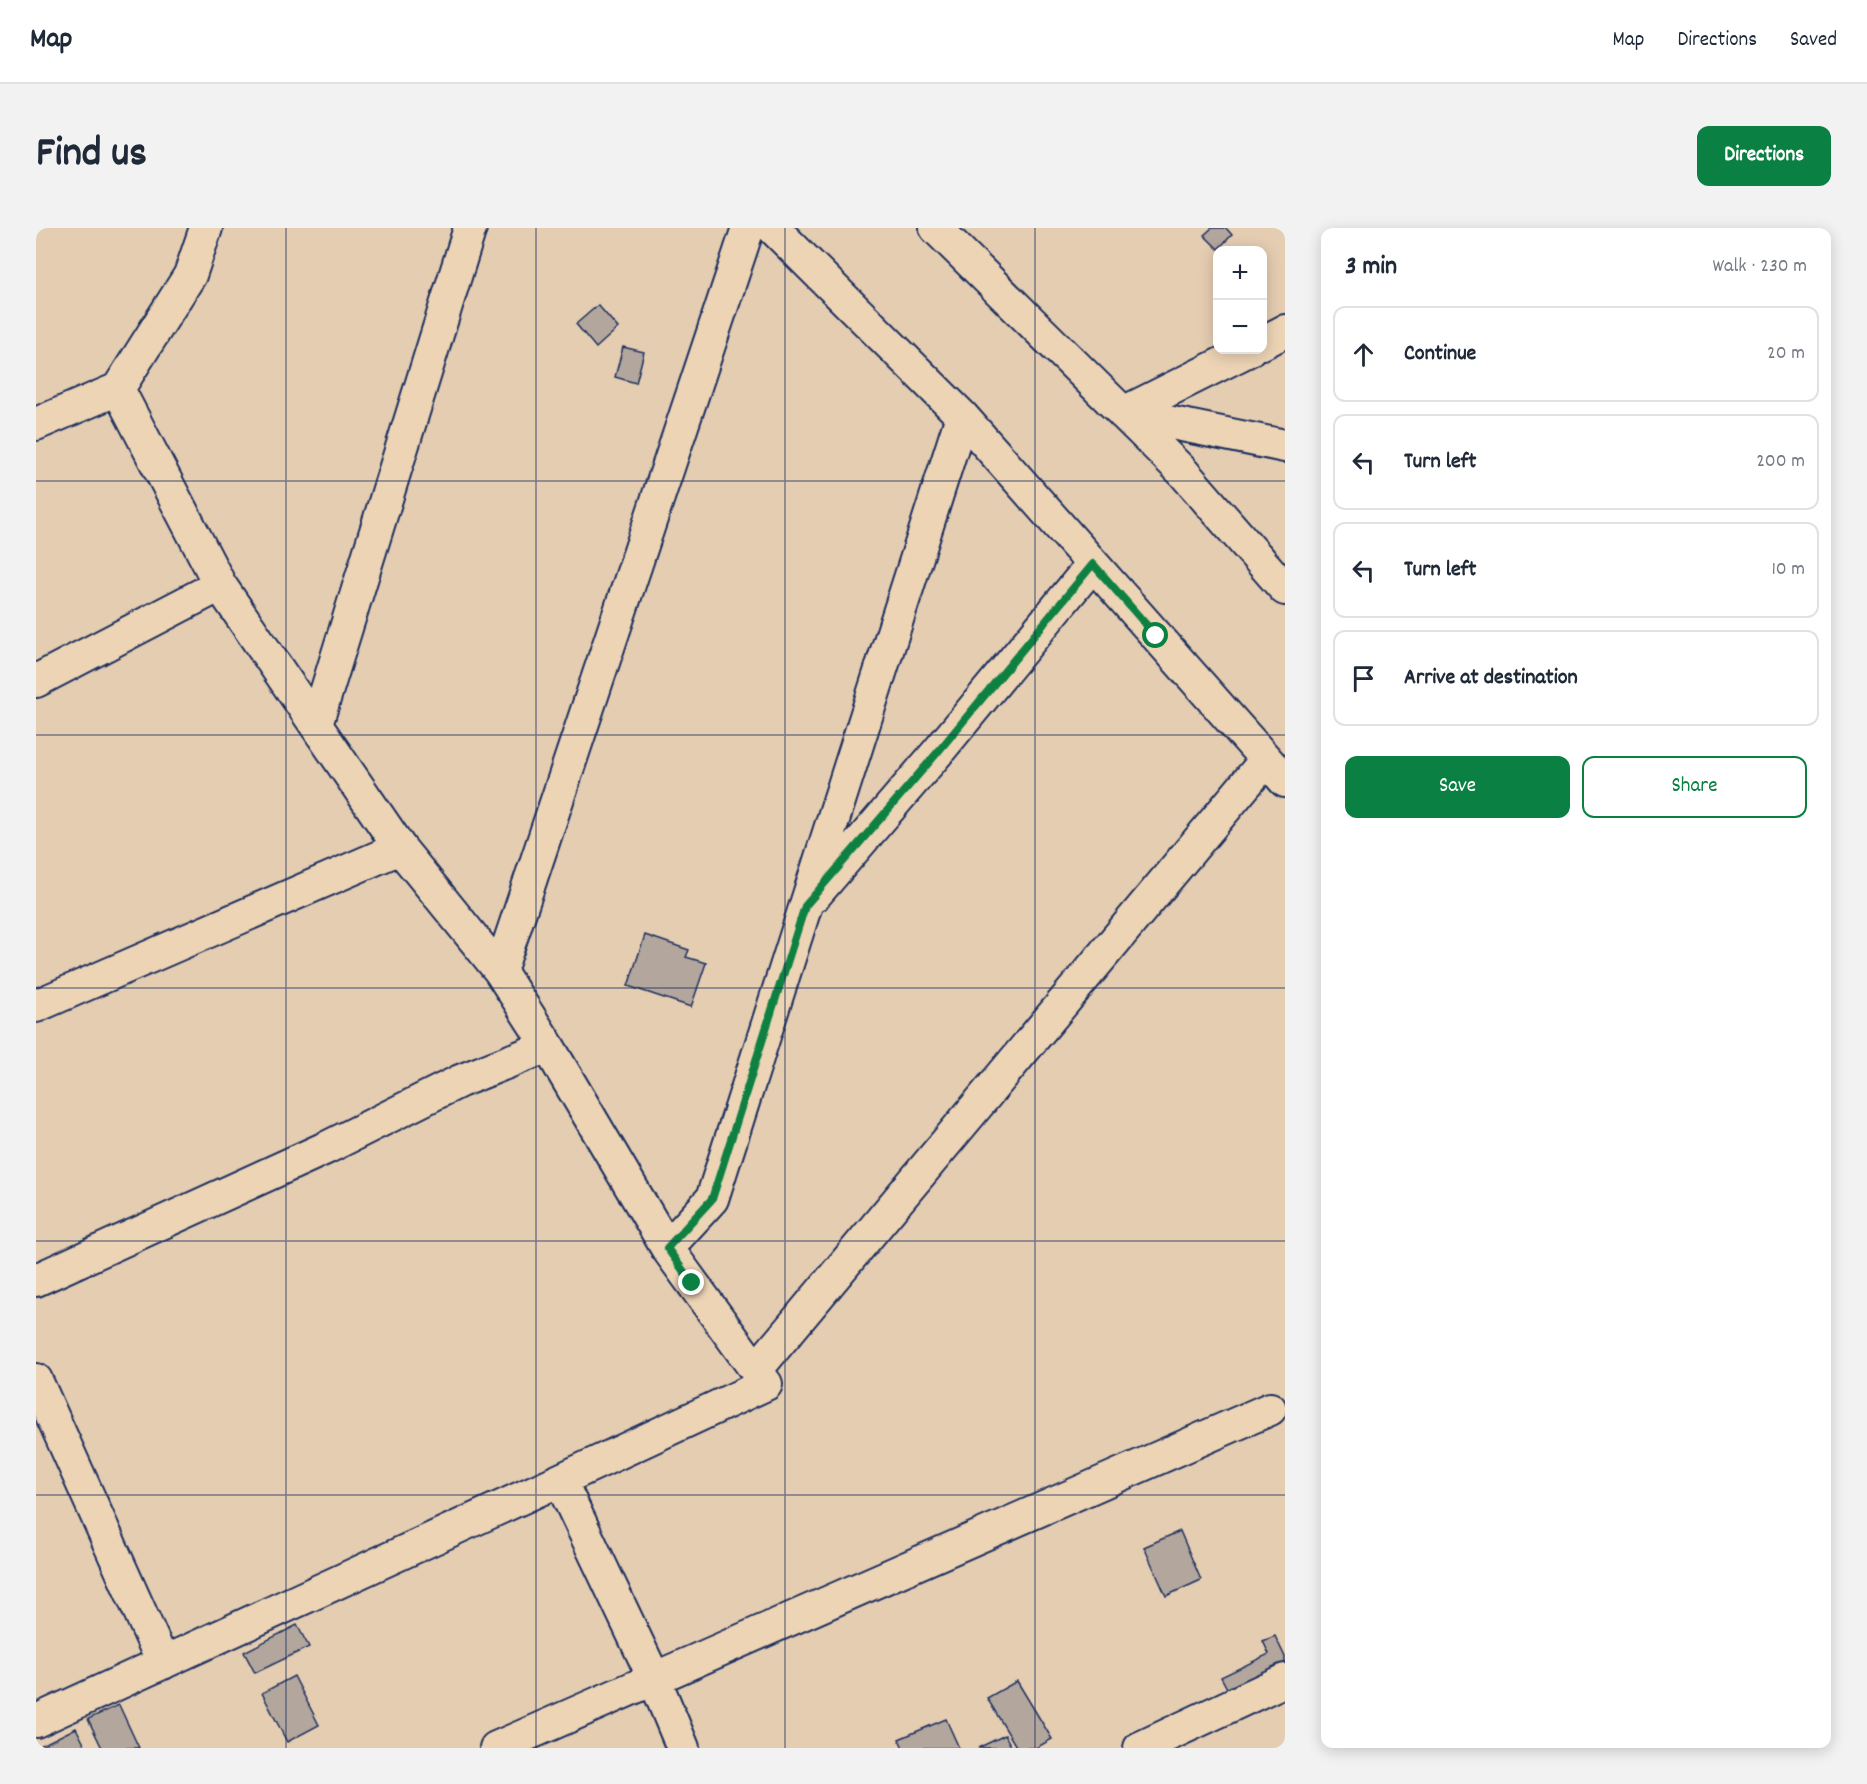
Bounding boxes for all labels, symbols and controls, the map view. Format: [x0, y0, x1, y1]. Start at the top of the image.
text: Map [30, 21, 72, 61]
text: Map [1613, 26, 1644, 56]
text: Directions [1677, 26, 1757, 56]
text: Saved [1790, 26, 1837, 56]
text: Find us [36, 126, 147, 186]
button: Directions [1697, 126, 1831, 186]
map controls [1213, 246, 1267, 354]
button: + [1213, 246, 1267, 300]
text: 3 min [1345, 249, 1397, 286]
text: Walk · 230 m [1713, 253, 1807, 281]
button: − [1213, 300, 1267, 354]
icon: ahead [1347, 338, 1380, 371]
text: Continue [1404, 339, 1476, 370]
text: 20 m [1767, 340, 1805, 368]
icon: left [1347, 446, 1380, 479]
text: Turn left [1404, 447, 1476, 478]
text: 200 m [1756, 448, 1805, 476]
icon: left [1347, 554, 1380, 587]
text: Turn left [1404, 555, 1476, 586]
text: 10 m [1771, 556, 1805, 584]
route start [1142, 622, 1168, 648]
icon: arrive [1347, 662, 1380, 695]
text: Arrive at destination [1404, 663, 1578, 694]
button: Save [1345, 756, 1570, 818]
button: Share [1582, 756, 1807, 818]
route end [678, 1269, 704, 1295]

